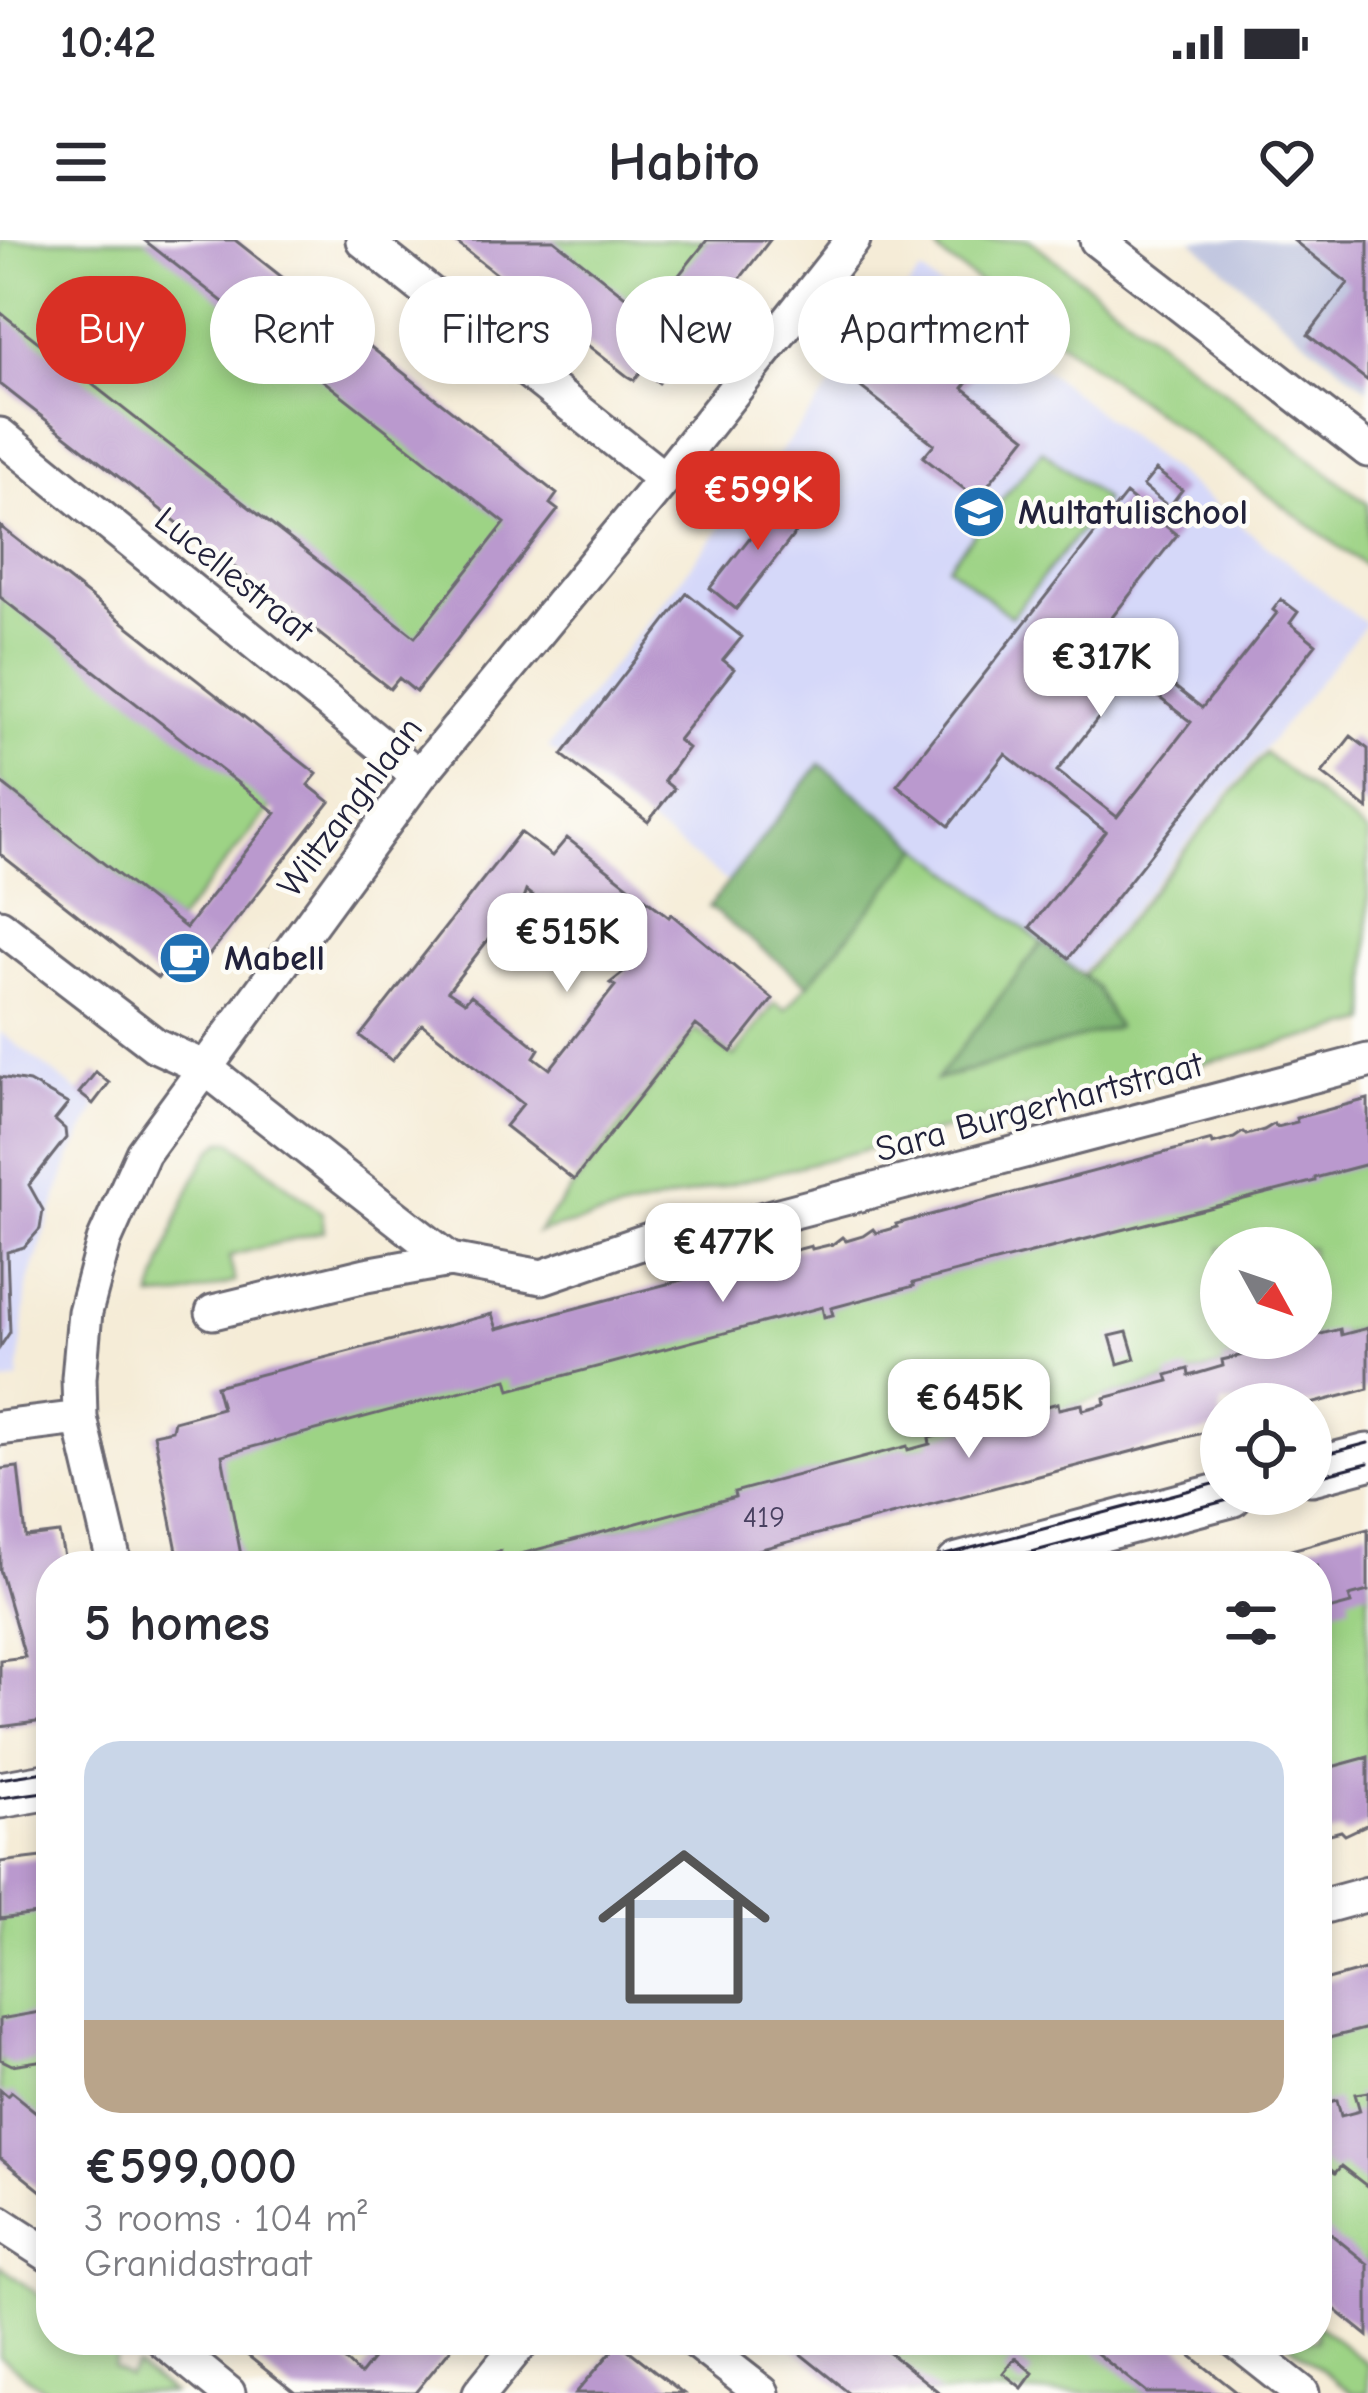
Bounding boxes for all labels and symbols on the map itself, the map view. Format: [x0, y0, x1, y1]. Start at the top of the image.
pin: €599K [674, 451, 842, 553]
school or university icon: Multatulischool [951, 484, 1007, 540]
place label: Multatulischool [1018, 492, 1248, 533]
street label: Lucellestraat [147, 499, 323, 652]
pin: €317K [1017, 618, 1185, 720]
street label: Wiltzanghlaan [269, 709, 431, 905]
pin: €515K [483, 893, 651, 995]
cafe icon: Mabell [157, 930, 213, 986]
place label: Mabell [224, 938, 325, 979]
street label: Sara Burgerhartstraat [871, 1043, 1209, 1170]
pin: €477K [639, 1203, 807, 1305]
north arrow [1200, 1227, 1332, 1359]
pin: €645K [885, 1359, 1053, 1461]
house number: 419 [743, 1500, 785, 1535]

